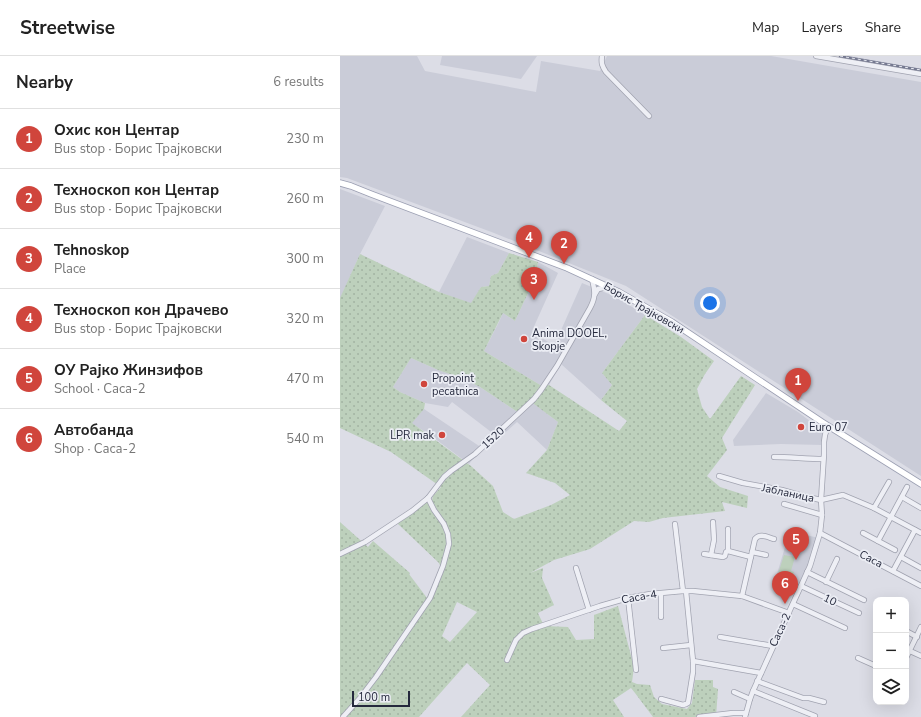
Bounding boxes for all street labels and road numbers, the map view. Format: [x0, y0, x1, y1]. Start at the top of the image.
street label: Борис Трајковски [601, 279, 687, 337]
street label: 1520 [478, 423, 508, 452]
street label: Јабланица [759, 480, 816, 506]
street label: Саса [857, 547, 885, 571]
street label: Саса-4 [620, 586, 658, 607]
street label: 10 [821, 590, 840, 610]
street label: Саса-2 [766, 611, 794, 649]

